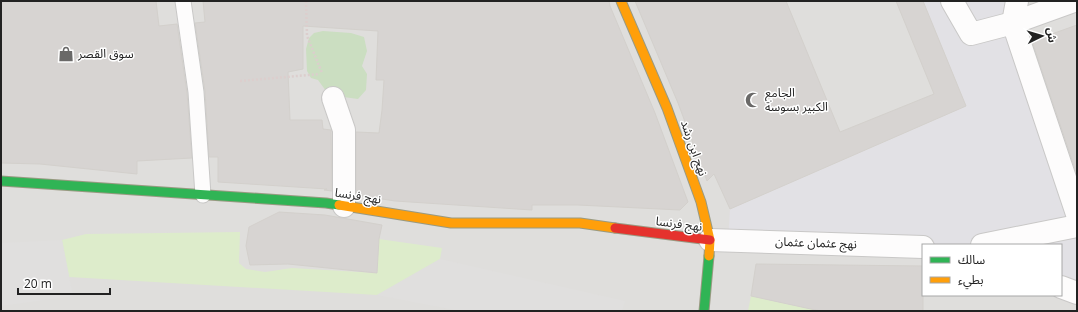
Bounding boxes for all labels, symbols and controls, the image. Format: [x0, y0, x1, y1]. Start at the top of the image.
north arrow [1022, 16, 1062, 56]
text: ش [1044, 27, 1061, 43]
shop icon: سوق القصر [57, 45, 75, 63]
place label: سوق القصر [77, 45, 134, 62]
place label: الجامع الكبير بسوسة [765, 84, 828, 115]
mosque icon: الجامع الكبير بسوسة [744, 91, 762, 109]
street label: نهج ابن رشد [676, 118, 712, 178]
street label: نهج فرنسا [333, 183, 383, 209]
street label: نهج فرنسا [655, 212, 703, 236]
street label: نهج عثمان عثمان [775, 233, 857, 253]
legend [922, 244, 1062, 296]
text: سالك [958, 251, 985, 268]
scale bar [18, 270, 110, 296]
text: بطيء [958, 271, 984, 290]
text: 20 m [24, 275, 52, 292]

